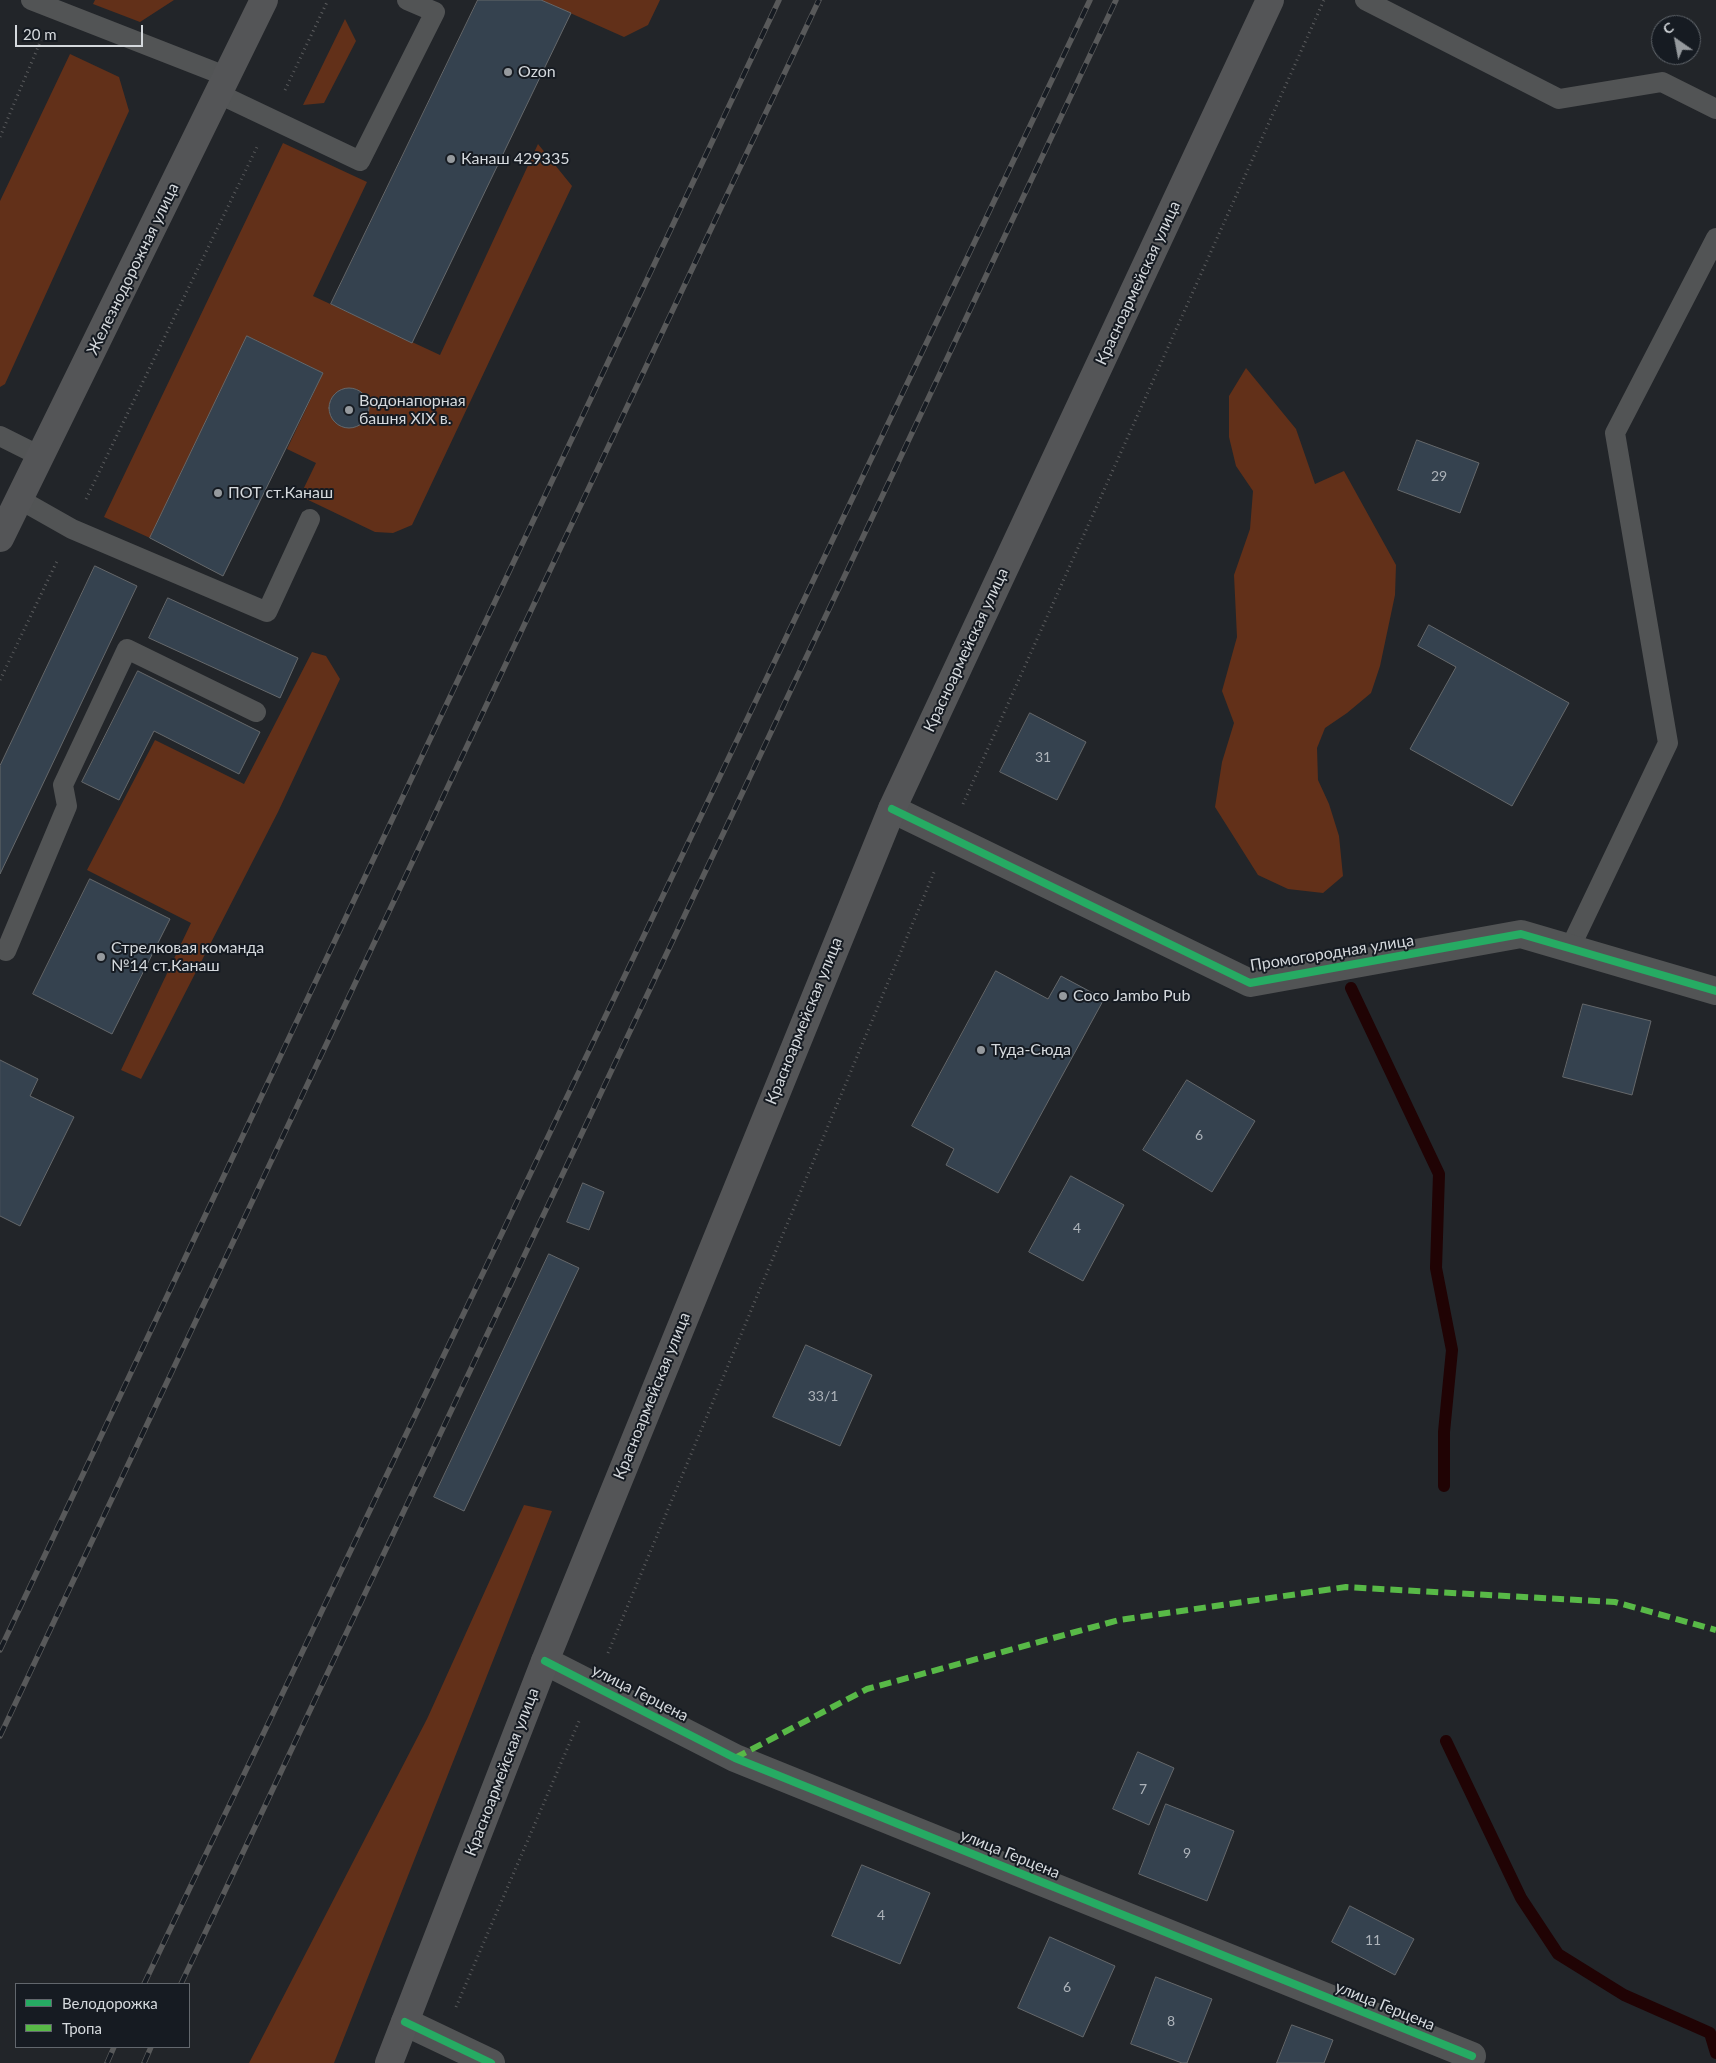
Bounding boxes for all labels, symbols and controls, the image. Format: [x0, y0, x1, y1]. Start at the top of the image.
scale bar [18, 15, 145, 47]
north arrow [1651, 15, 1701, 65]
text: С [1660, 18, 1677, 37]
text: 20 m [23, 25, 57, 43]
place label: Ozon [518, 62, 556, 82]
marker: Ozon [502, 66, 514, 78]
place label: Канаш 429335 [461, 149, 569, 169]
marker: Канаш 429335 [445, 153, 457, 165]
street label: Железнодорожная улица [83, 180, 183, 358]
street label: Красноармейская улица [1092, 198, 1184, 368]
place label: Водонапорная башня XIX в. [359, 391, 466, 429]
marker: Водонапорная башня XIX в. [343, 404, 355, 416]
house number: 29 [1431, 468, 1447, 484]
place label: ПОТ ст.Канаш [228, 483, 333, 503]
marker: ПОТ ст.Канаш [212, 487, 224, 499]
street label: Красноармейская улица [920, 565, 1012, 735]
house number: 31 [1035, 749, 1051, 765]
street label: Промогородная улица [1249, 931, 1415, 975]
street label: Красноармейская улица [762, 935, 846, 1107]
place label: Стрелковая команда №14 ст.Канаш [111, 938, 264, 976]
marker: Стрелковая команда №14 ст.Канаш [95, 951, 107, 963]
place label: Coco Jambo Pub [1073, 986, 1190, 1006]
marker: Coco Jambo Pub [1057, 990, 1069, 1002]
place label: Туда-Сюда [991, 1040, 1071, 1060]
marker: Туда-Сюда [975, 1044, 987, 1056]
house number: 6 [1195, 1127, 1203, 1143]
house number: 4 [1073, 1220, 1081, 1236]
street label: Красноармейская улица [610, 1310, 694, 1482]
house number: 33/1 [808, 1388, 838, 1404]
street label: улица Герцена [588, 1660, 692, 1726]
street label: Красноармейская улица [461, 1685, 543, 1859]
house number: 7 [1139, 1781, 1147, 1797]
street label: улица Герцена [957, 1825, 1063, 1883]
house number: 9 [1183, 1845, 1191, 1861]
house number: 4 [877, 1907, 885, 1923]
house number: 11 [1365, 1932, 1381, 1948]
street label: улица Герцена [1332, 1977, 1438, 2035]
house number: 6 [1063, 1979, 1071, 1995]
legend [15, 1983, 190, 2048]
text: Велодорожка [62, 1994, 158, 2012]
house number: 8 [1167, 2013, 1175, 2029]
text: Тропа [62, 2019, 102, 2037]

